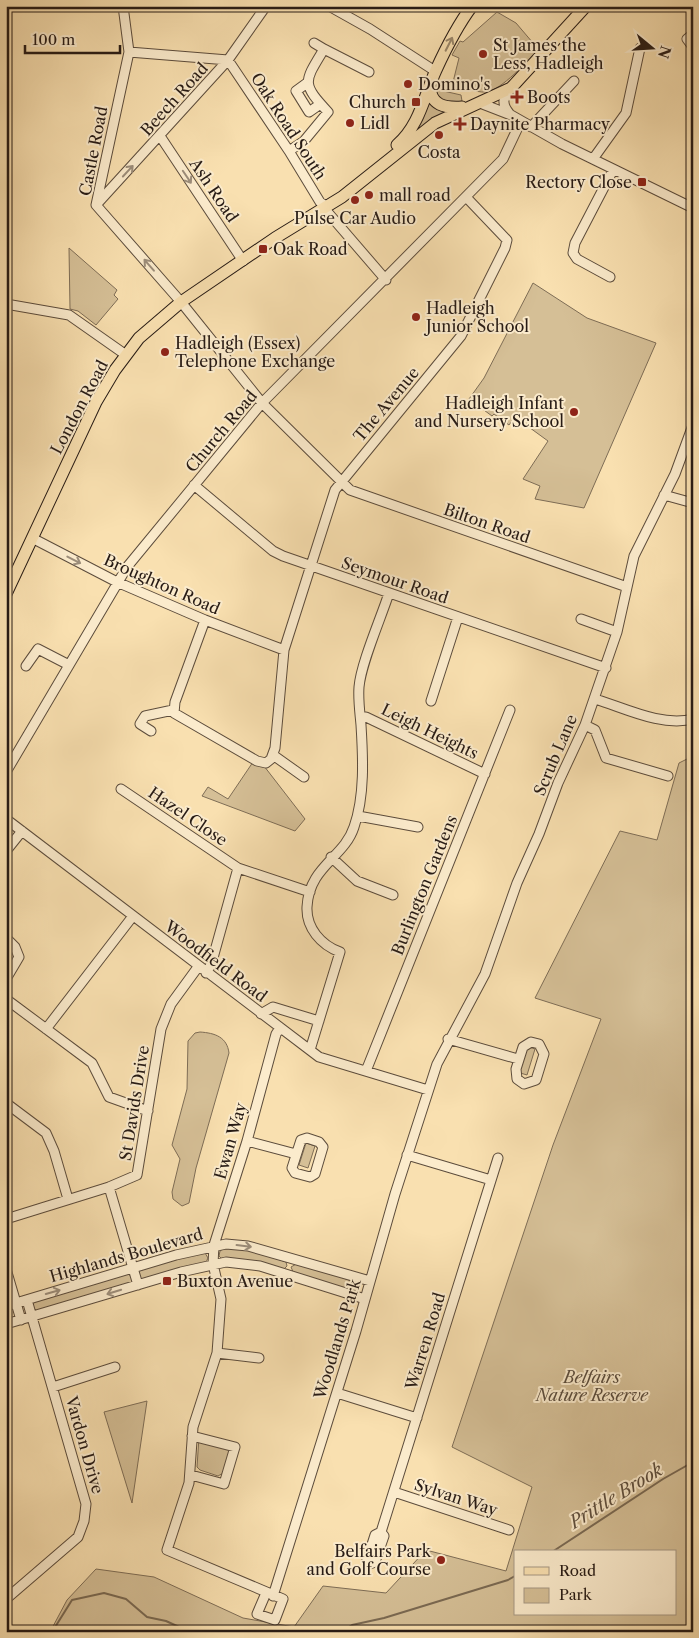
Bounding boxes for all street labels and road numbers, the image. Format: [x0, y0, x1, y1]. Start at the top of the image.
street label: Beech Road [136, 58, 212, 140]
street label: Oak Road South [247, 69, 331, 183]
street label: Castle Road [75, 104, 112, 198]
street label: Ash Road [185, 153, 243, 226]
street label: London Road [46, 356, 112, 457]
street label: The Avenue [349, 363, 423, 445]
street label: Church Road [181, 386, 261, 476]
street label: Bilton Road [441, 499, 533, 547]
street label: Broughton Road [101, 549, 223, 619]
street label: Seymour Road [339, 552, 451, 608]
street label: Leigh Heights [378, 699, 482, 763]
street label: Scrub Lane [529, 711, 581, 799]
street label: Hazel Close [145, 782, 231, 850]
street label: Burlington Gardens [387, 812, 461, 958]
street label: Woodfield Road [160, 915, 271, 1006]
street label: St Davids Drive [115, 1044, 153, 1162]
street label: Ewan Way [210, 1099, 251, 1182]
street label: Highlands Boulevard [47, 1223, 205, 1286]
street label: Woodlands Park [309, 1276, 365, 1402]
street label: Warren Road [400, 1290, 449, 1393]
street label: Vardon Drive [61, 1393, 108, 1496]
street label: Sylvan Way [412, 1474, 501, 1520]

